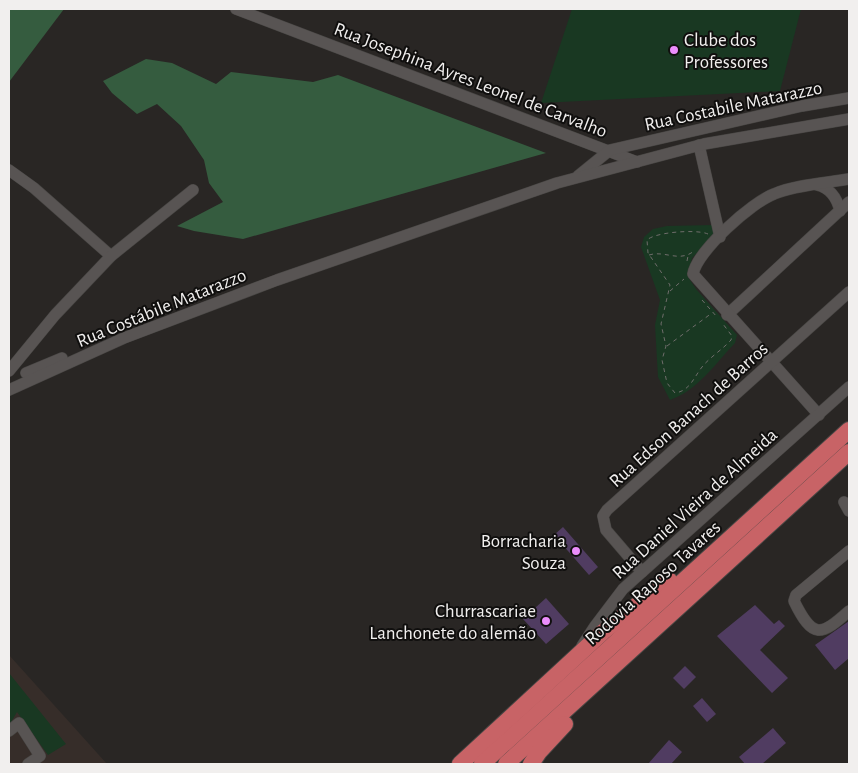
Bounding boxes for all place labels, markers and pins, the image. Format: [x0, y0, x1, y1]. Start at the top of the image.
place label: Clube dos Professores [684, 31, 768, 72]
marker: Clube dos Professores [668, 44, 680, 56]
place label: Borracharia Souza [481, 532, 566, 573]
marker: Borracharia Souza [570, 545, 582, 557]
place label: Churrascariae Lanchonete do alemão [369, 602, 536, 643]
marker: Churrascariae Lanchonete do alemão [540, 615, 552, 627]

